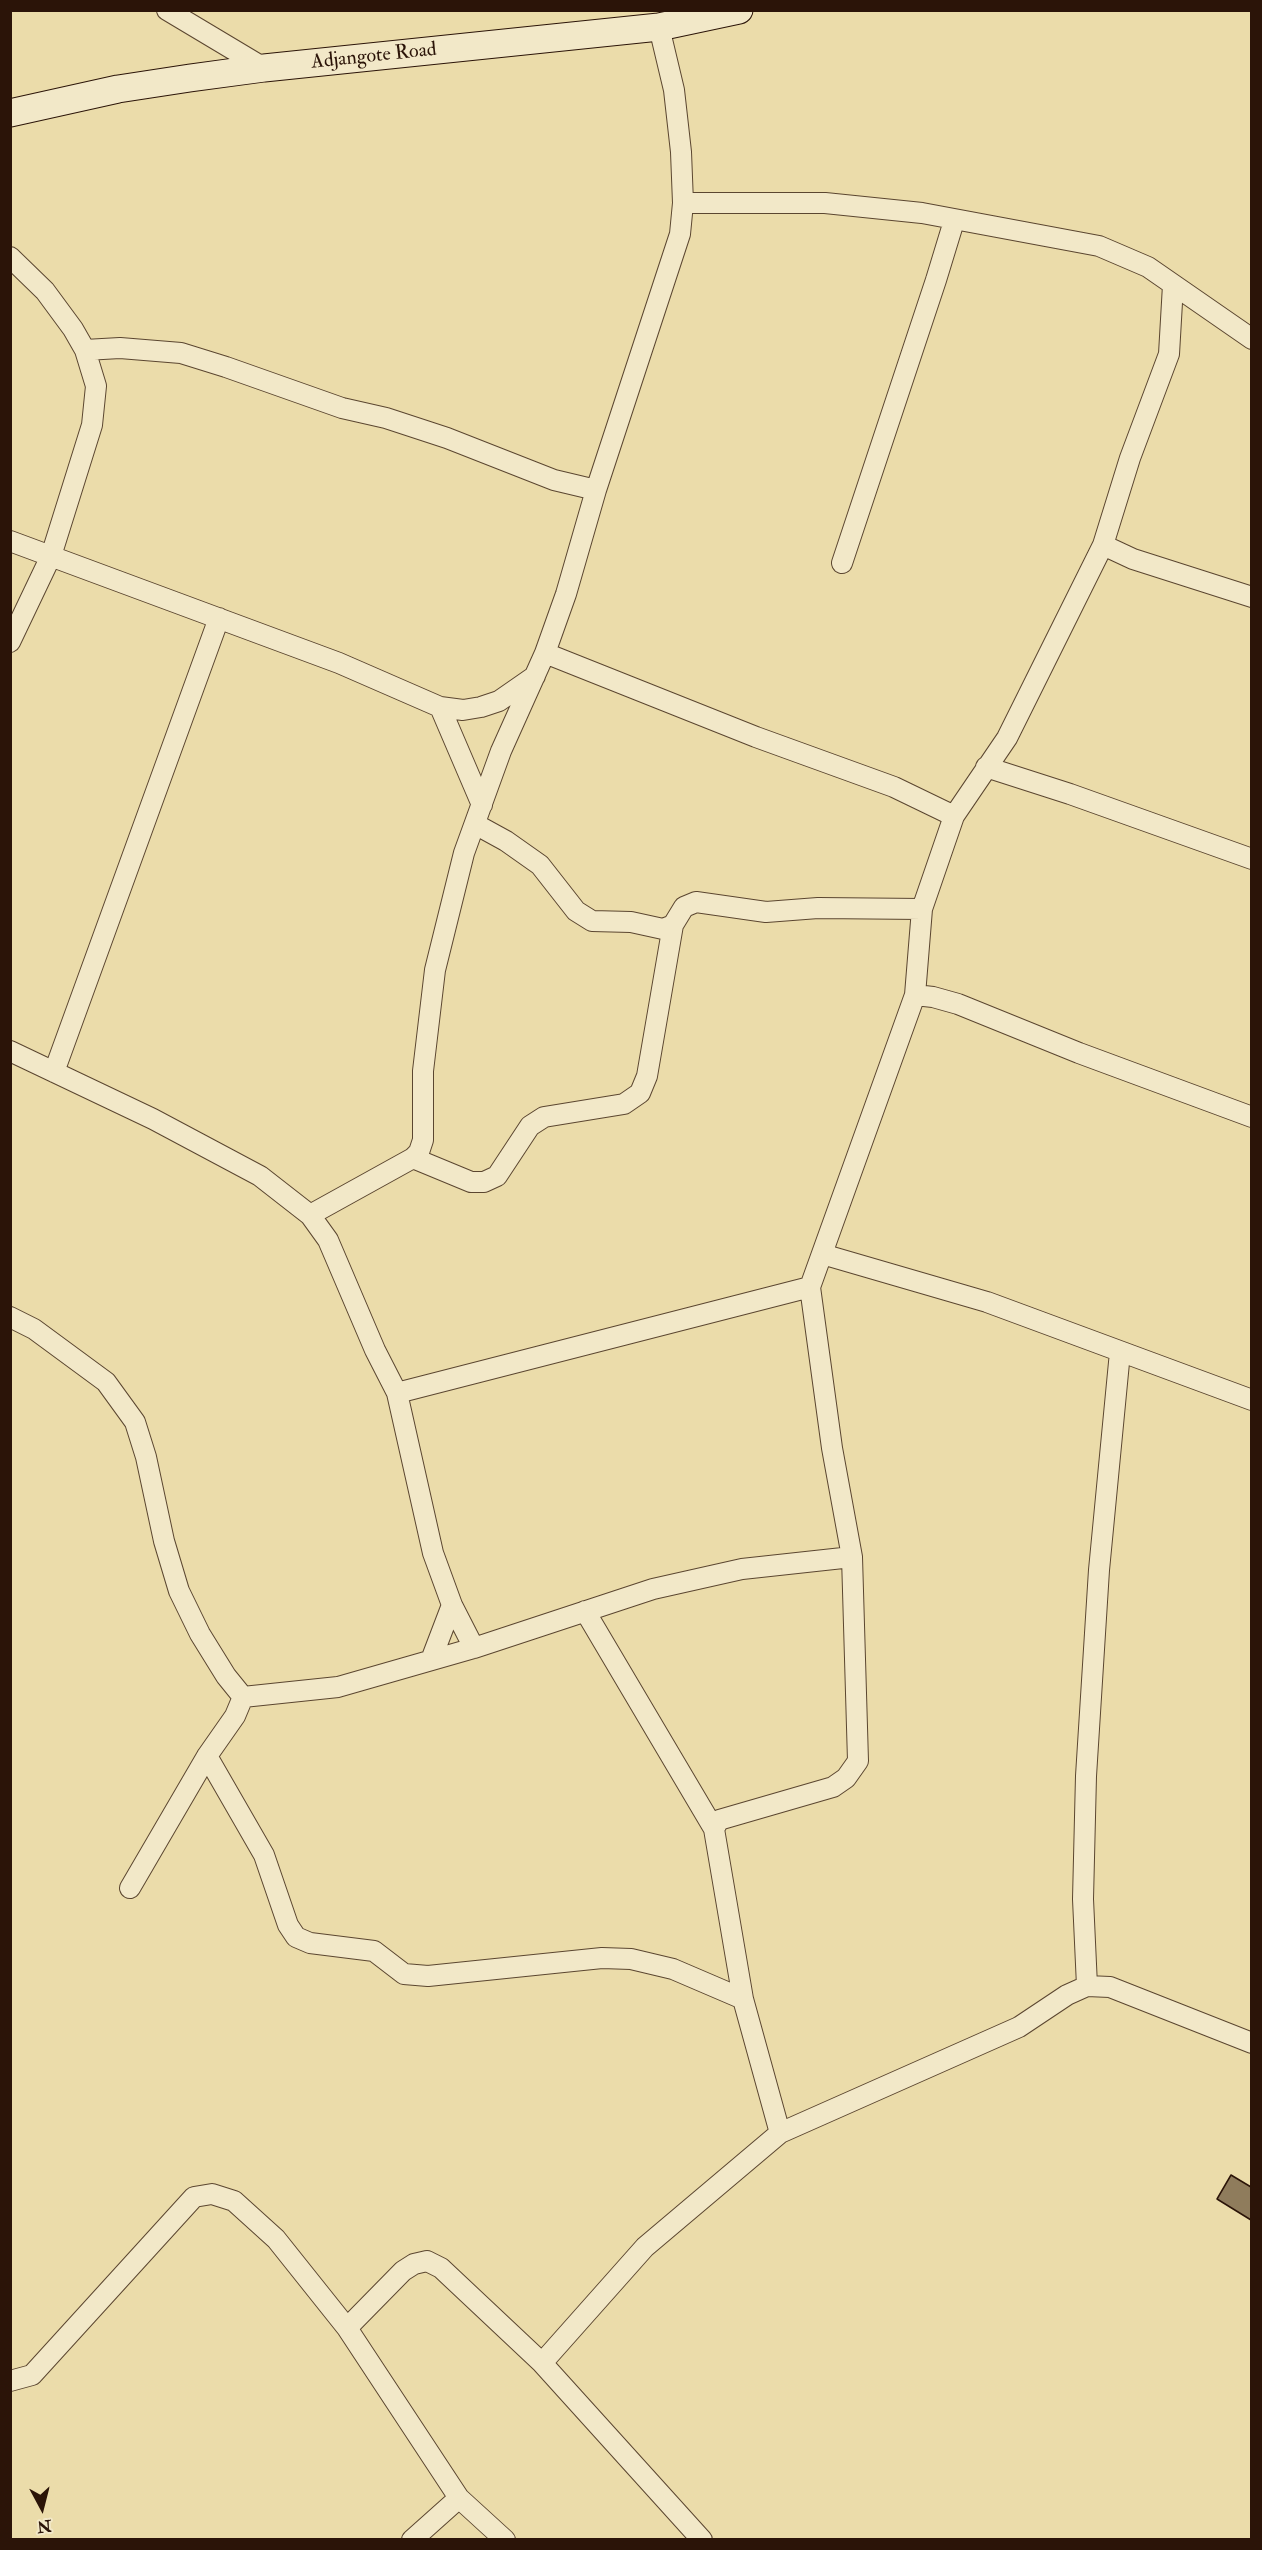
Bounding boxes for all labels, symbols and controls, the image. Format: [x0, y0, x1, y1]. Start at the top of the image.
street label: Adjangote Road [310, 38, 438, 76]
north arrow [12, 2478, 72, 2538]
text: N [36, 2515, 53, 2537]

